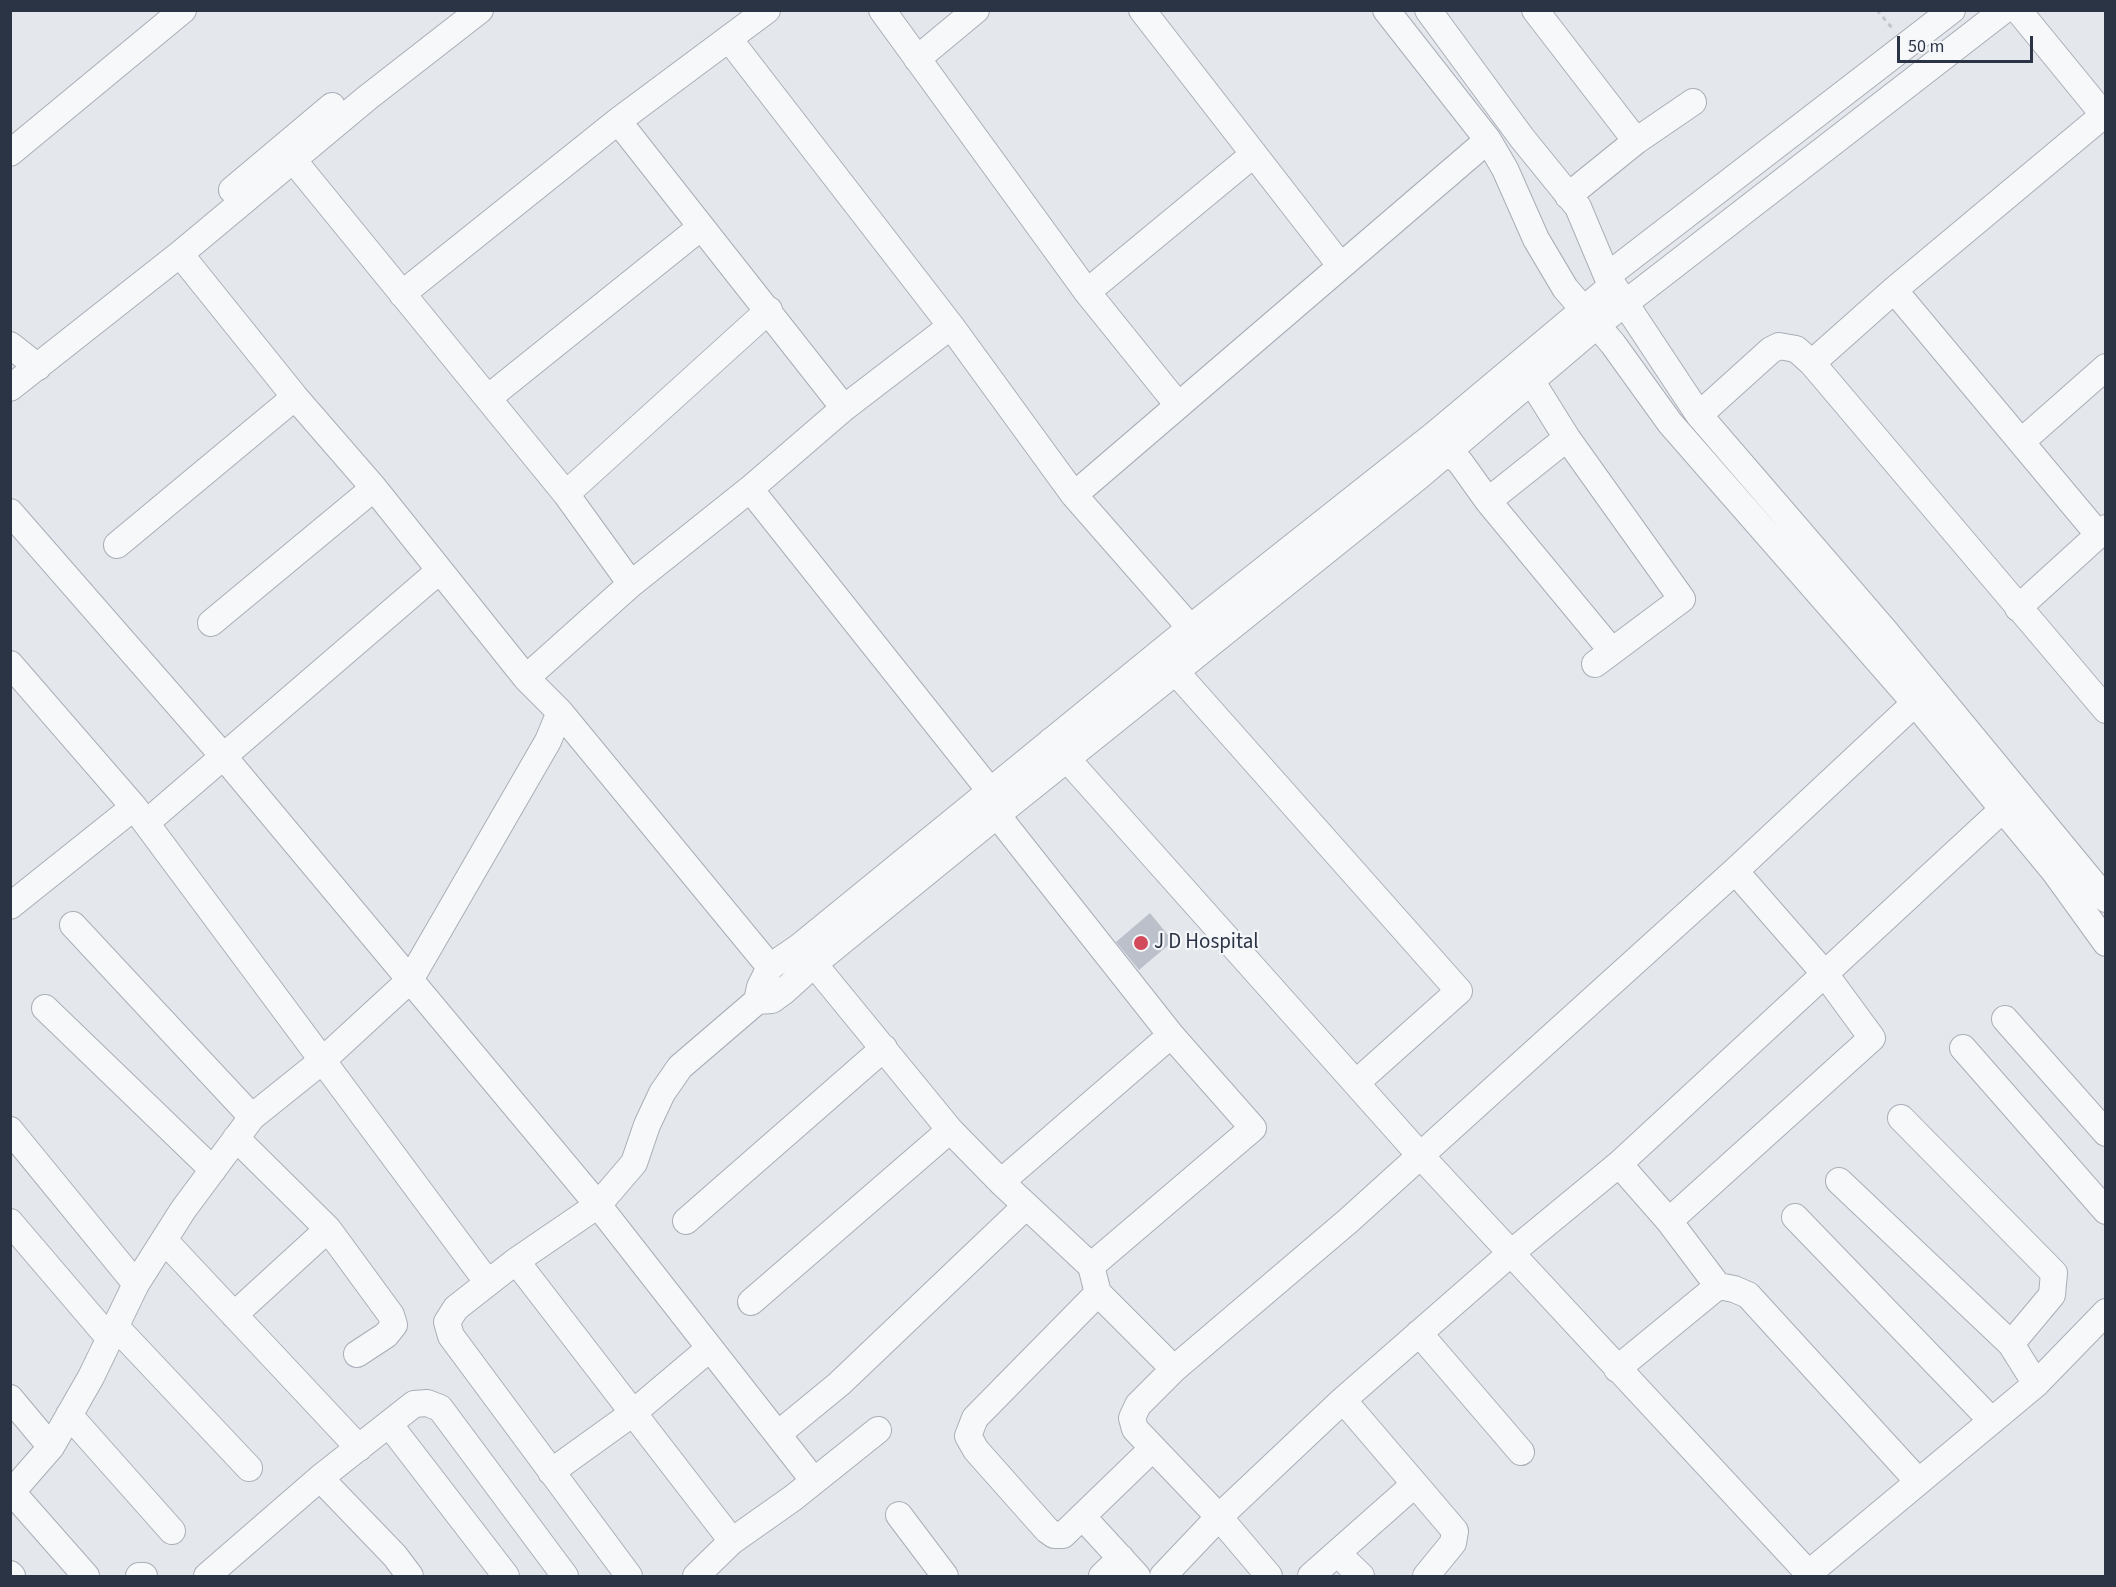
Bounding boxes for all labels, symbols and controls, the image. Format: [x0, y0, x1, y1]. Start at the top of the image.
scale bar [1900, 24, 2036, 62]
text: 50 m [1908, 34, 1944, 59]
place label: J D Hospital [1154, 930, 1259, 956]
marker: J D Hospital [1132, 934, 1150, 952]

